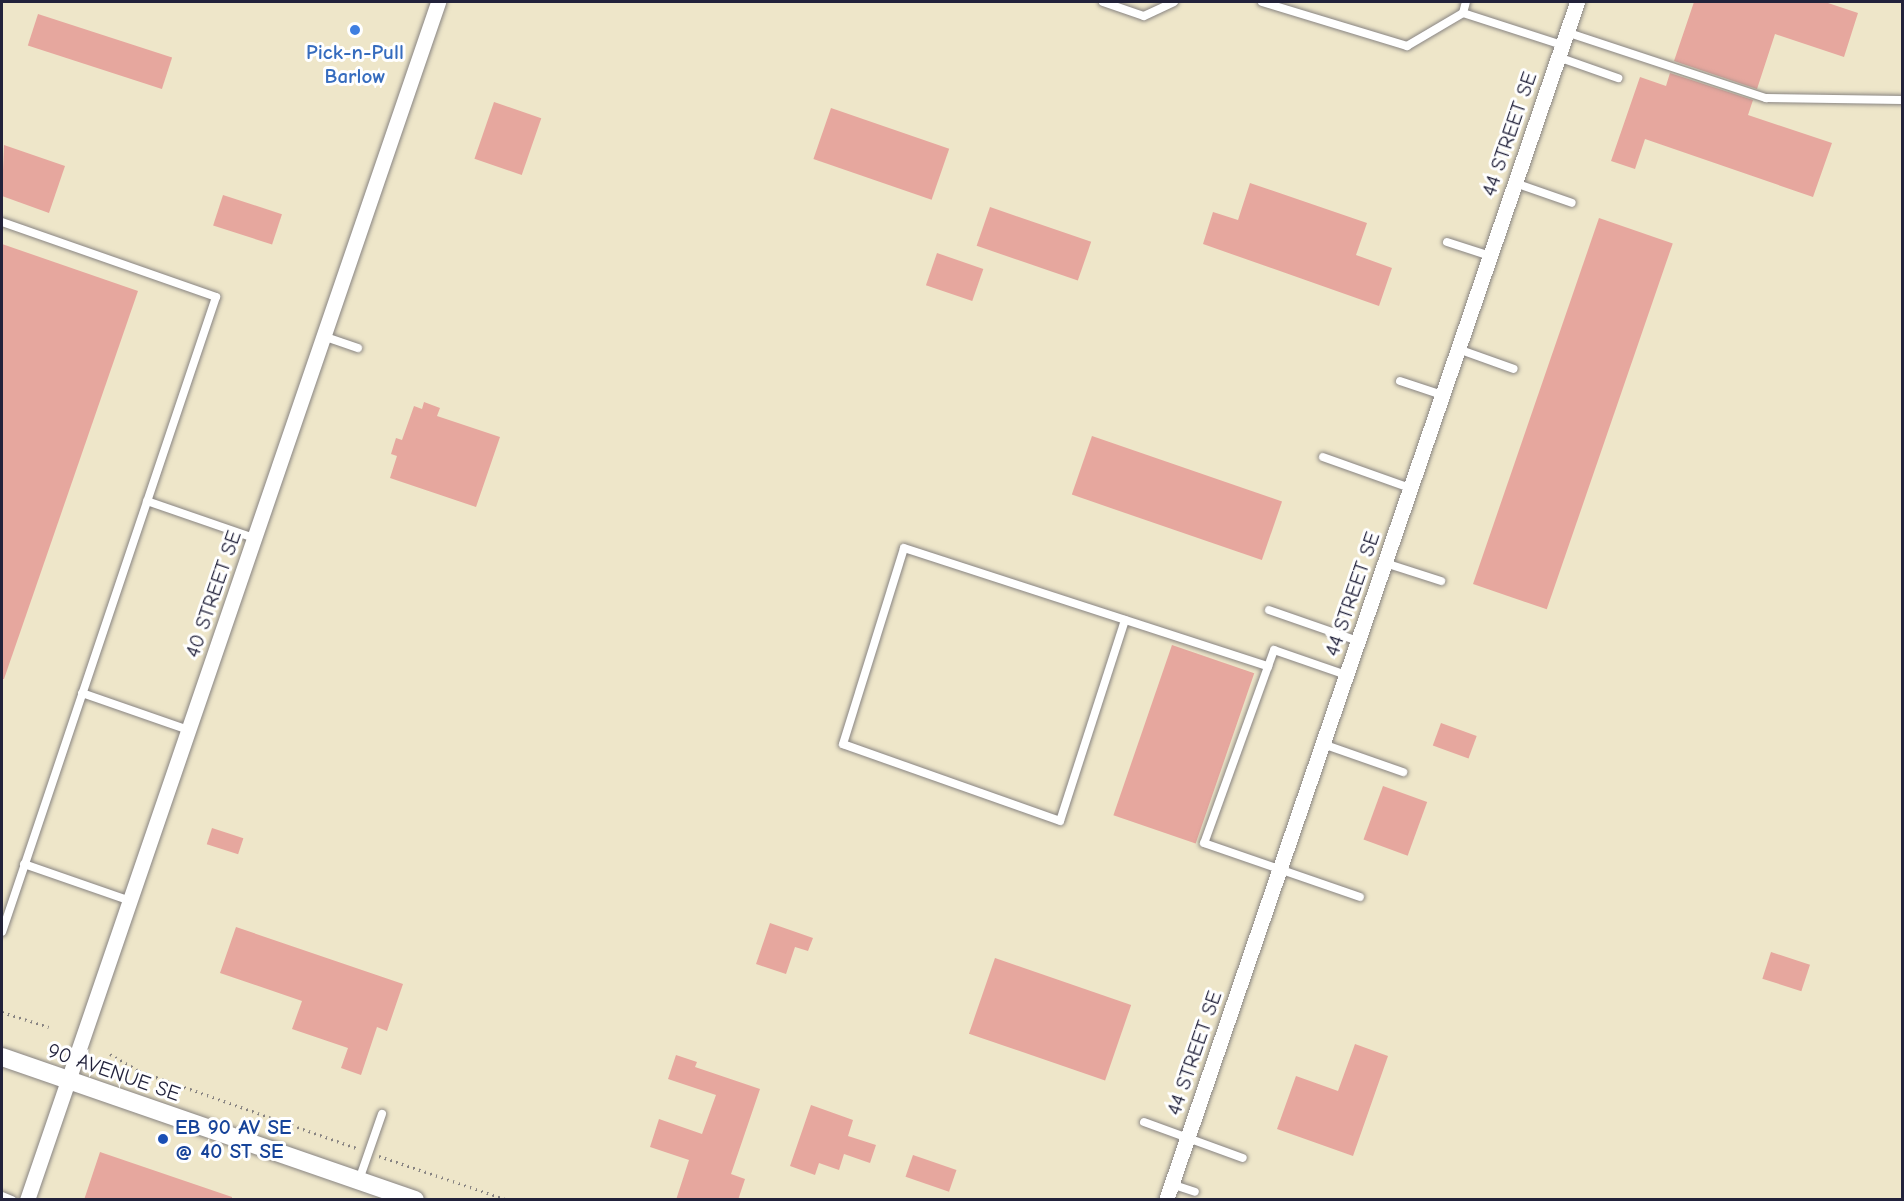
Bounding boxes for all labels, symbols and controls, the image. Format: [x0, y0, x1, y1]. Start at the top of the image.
marker: Pick-n-Pull Barlow [348, 23, 362, 37]
place label: Pick-n-Pull Barlow [306, 39, 404, 89]
street label: 44 STREET SE [1476, 68, 1542, 200]
street label: 40 STREET SE [180, 527, 246, 661]
street label: 44 STREET SE [1319, 528, 1385, 660]
street label: 44 STREET SE [1161, 987, 1227, 1119]
street label: 90 AVENUE SE [44, 1038, 184, 1106]
place label: EB 90 AV SE @ 40 ST SE [175, 1114, 291, 1164]
marker: EB 90 AV SE @ 40 ST SE [156, 1132, 170, 1146]

